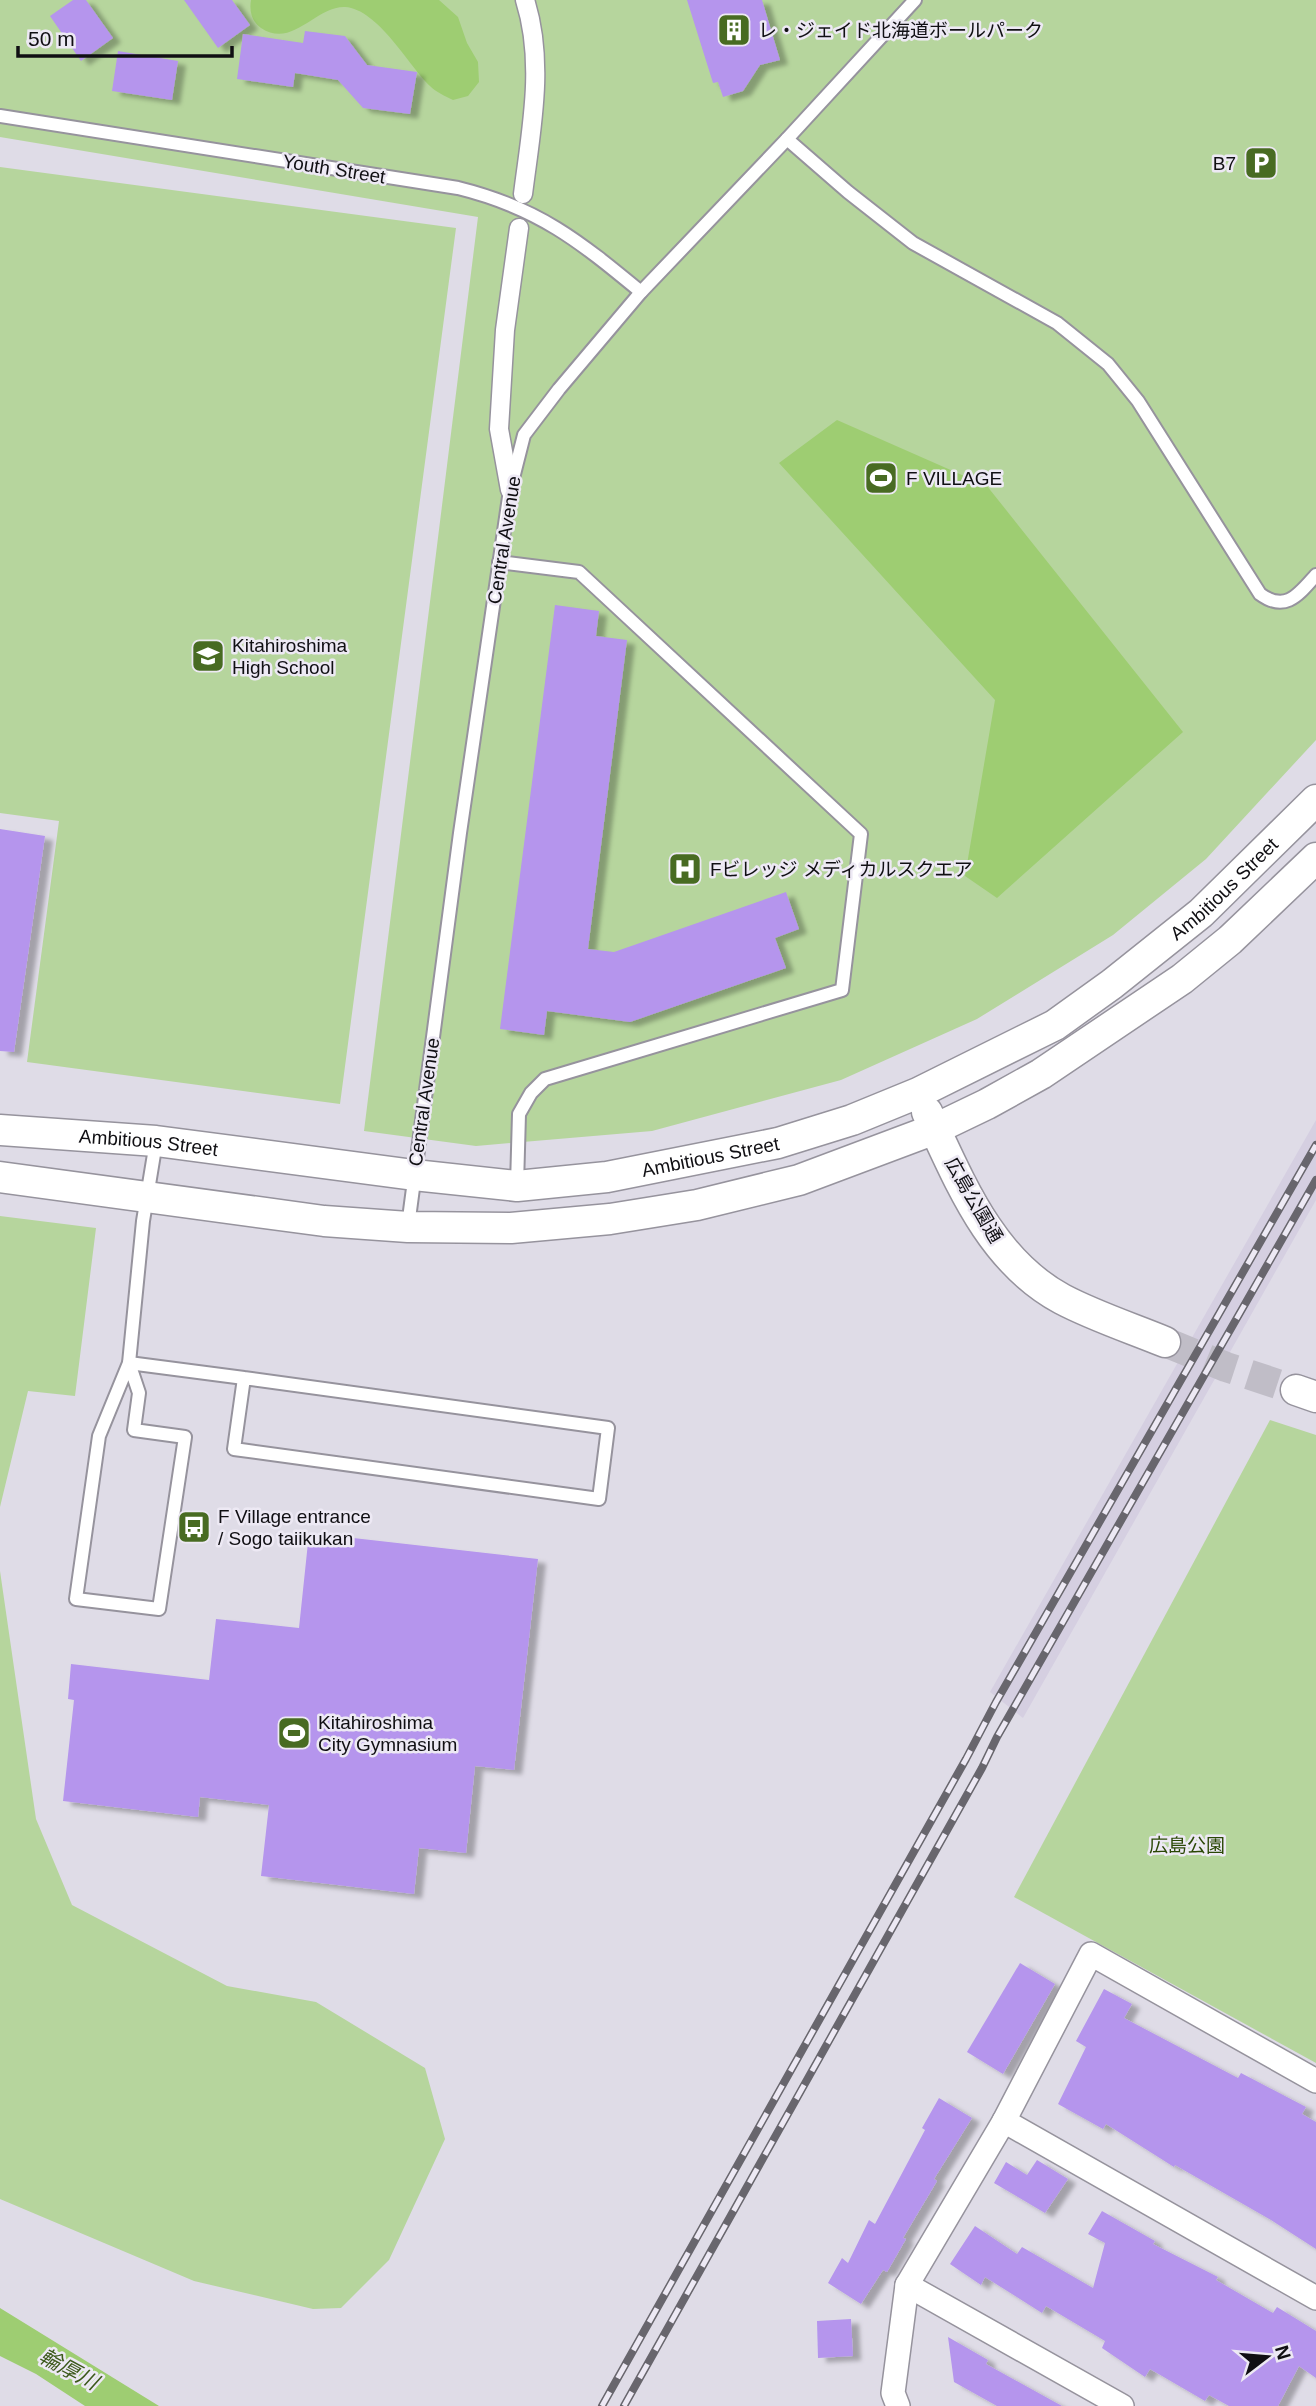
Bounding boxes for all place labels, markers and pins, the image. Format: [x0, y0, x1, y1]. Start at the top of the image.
building icon: レ・ジェイド北海道ボールパーク [715, 11, 753, 49]
place label: レ・ジェイド北海道ボールパーク [758, 20, 1043, 41]
parking icon: B7 [1242, 144, 1280, 182]
place label: B7 [1213, 153, 1236, 174]
sports icon: F VILLAGE [862, 459, 900, 497]
place label: F VILLAGE [906, 468, 1002, 489]
place label: Kitahiroshima High School [232, 635, 348, 678]
school or university icon: Kitahiroshima High School [189, 637, 227, 675]
hospital icon: Fビレッジ メディカルスクエア [666, 850, 704, 888]
place label: Fビレッジ メディカルスクエア [710, 859, 973, 880]
place label: F Village entrance / Sogo taiikukan [218, 1506, 371, 1549]
bus stop icon: F Village entrance / Sogo taiikukan [175, 1508, 213, 1546]
place label: Kitahiroshima City Gymnasium [318, 1712, 457, 1755]
sports icon: Kitahiroshima City Gymnasium [275, 1714, 313, 1752]

